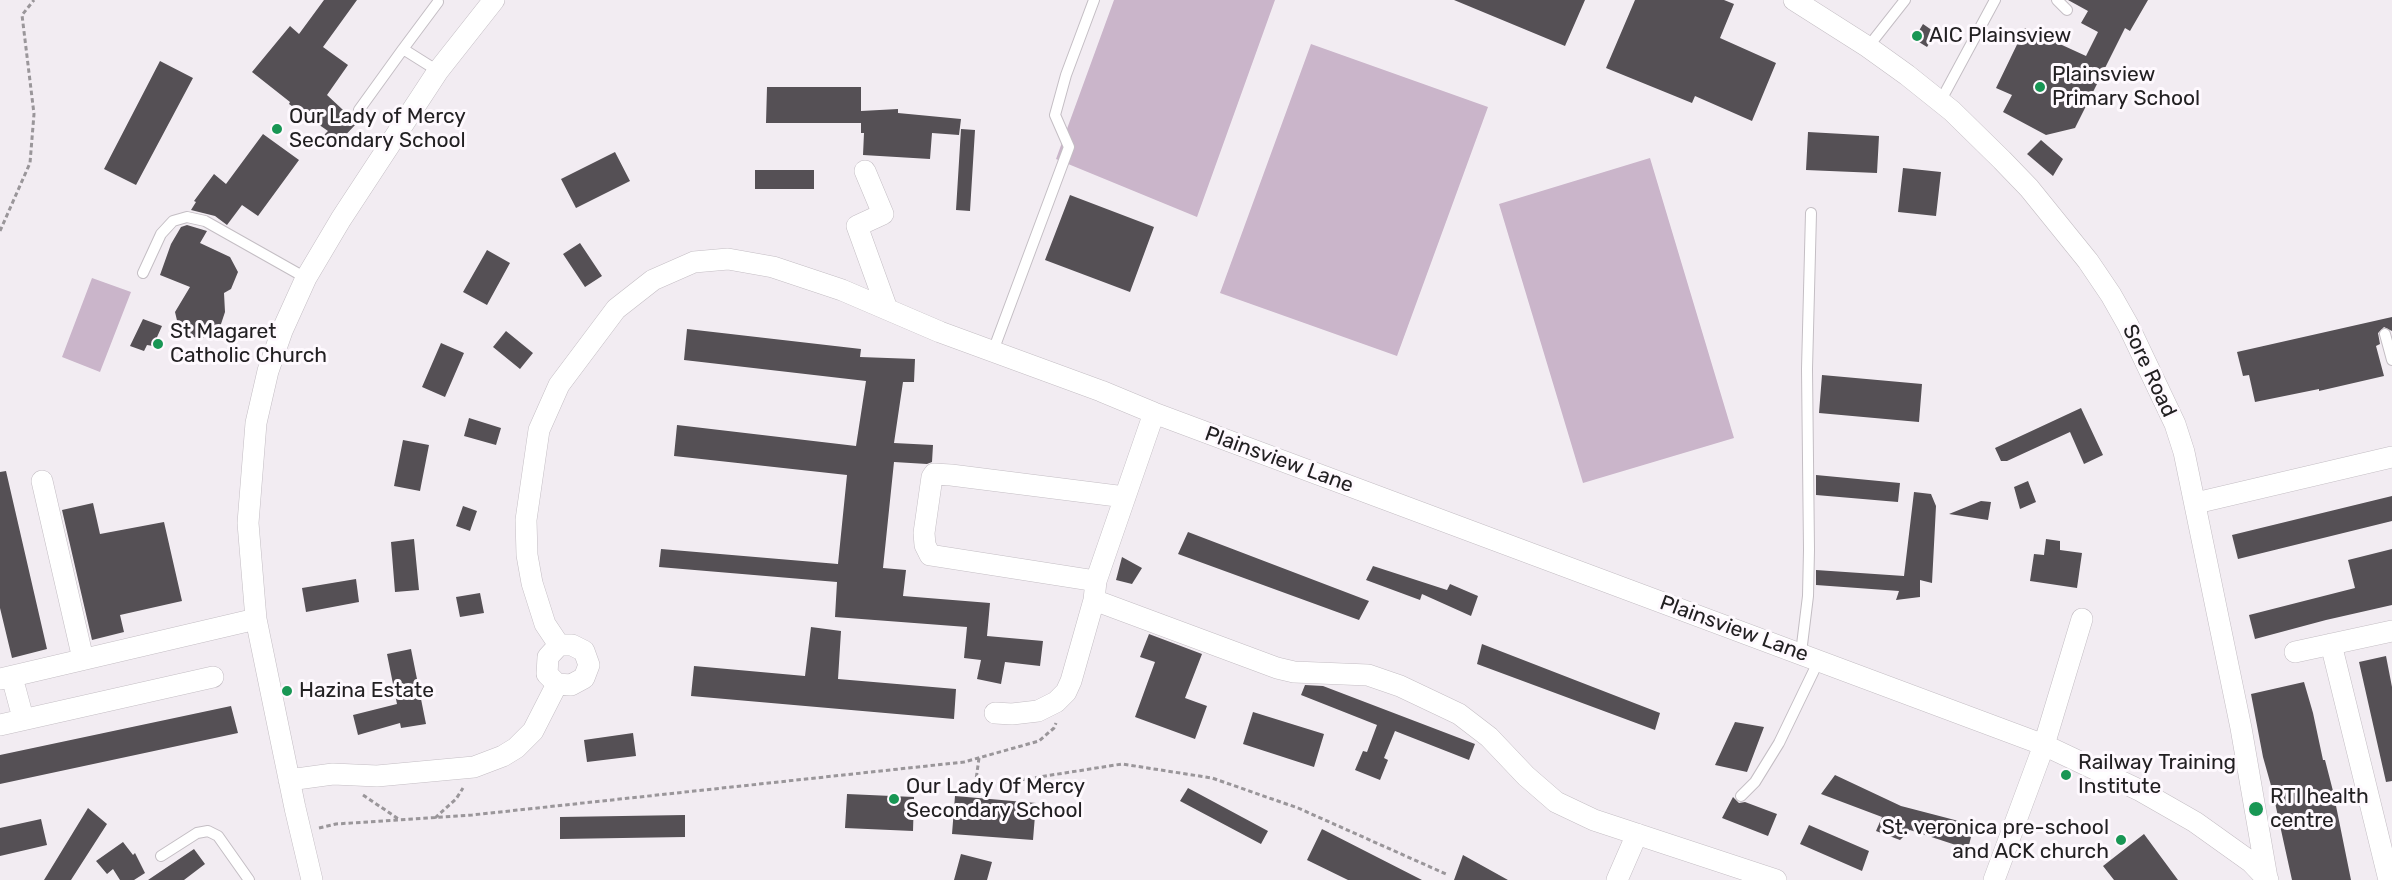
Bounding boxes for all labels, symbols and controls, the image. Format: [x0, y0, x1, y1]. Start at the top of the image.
place label: AIC Plainsview [1929, 23, 2071, 49]
marker: AIC Plainsview [1910, 29, 1924, 43]
place label: Plainsview Primary School [2052, 62, 2200, 112]
marker: Plainsview Primary School [2033, 80, 2047, 94]
place label: Our Lady of Mercy Secondary School [289, 104, 466, 154]
marker: Our Lady of Mercy Secondary School [270, 122, 284, 136]
place label: St Magaret Catholic Church [170, 319, 327, 369]
street label: Sore Road [2117, 321, 2181, 421]
marker: St Magaret Catholic Church [151, 337, 165, 351]
street label: Plainsview Lane [1201, 421, 1357, 499]
street label: Plainsview Lane [1656, 590, 1812, 668]
place label: Hazina Estate [299, 678, 434, 704]
marker: Hazina Estate [280, 684, 294, 698]
place label: Railway Training Institute [2078, 750, 2236, 800]
marker: Railway Training Institute [2059, 768, 2073, 782]
place label: Our Lady Of Mercy Secondary School [906, 774, 1085, 824]
place label: RTI health centre [2270, 784, 2369, 834]
marker: Our Lady Of Mercy Secondary School [887, 792, 901, 806]
marker: RTI health centre [2247, 800, 2265, 818]
place label: St. veronica pre-school and ACK church [1882, 815, 2109, 865]
marker: St. veronica pre-school and ACK church [2114, 833, 2128, 847]

